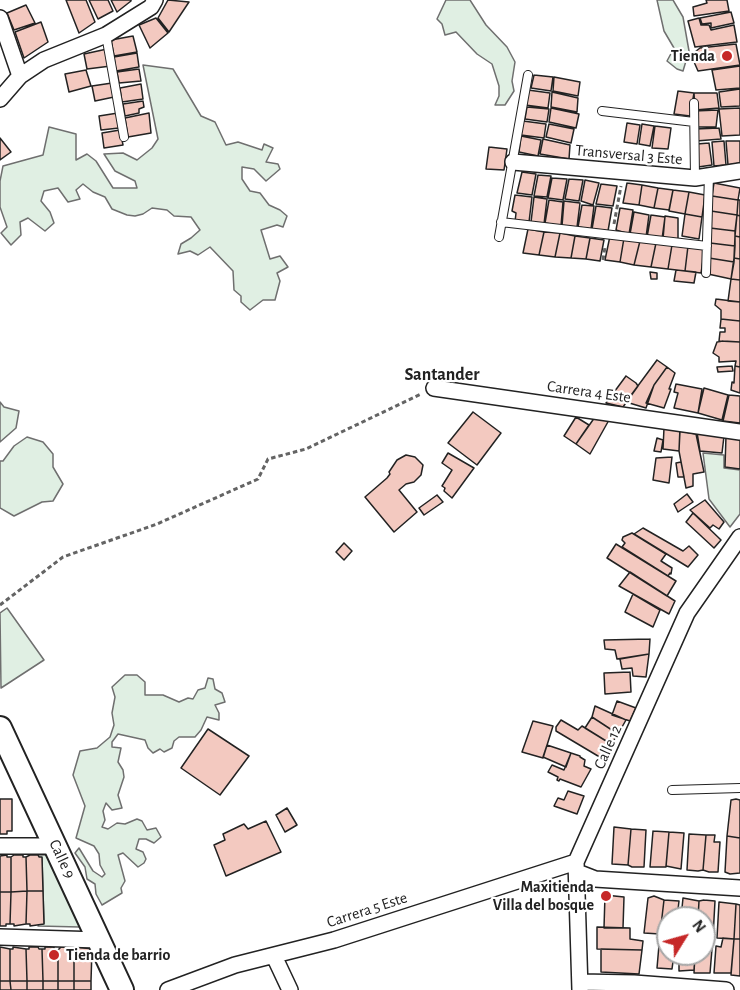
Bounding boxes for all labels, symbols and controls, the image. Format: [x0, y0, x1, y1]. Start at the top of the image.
place label: Tienda [671, 46, 715, 66]
marker: Tienda [720, 49, 734, 63]
street label: Transversal 3 Este [575, 141, 683, 169]
district label: Santander [404, 364, 480, 386]
street label: Carrera 4 Este [546, 377, 632, 407]
street label: Calle 12 [590, 722, 626, 772]
street label: Calle 9 [45, 836, 79, 882]
place label: Maxitienda Villa del bosque [493, 877, 594, 915]
street label: Carrera 5 Este [324, 888, 410, 932]
marker: Maxitienda Villa del bosque [599, 889, 613, 903]
north arrow [656, 906, 716, 966]
text: N [689, 917, 709, 936]
place label: Tienda de barrio [66, 945, 170, 965]
marker: Tienda de barrio [47, 948, 61, 962]

